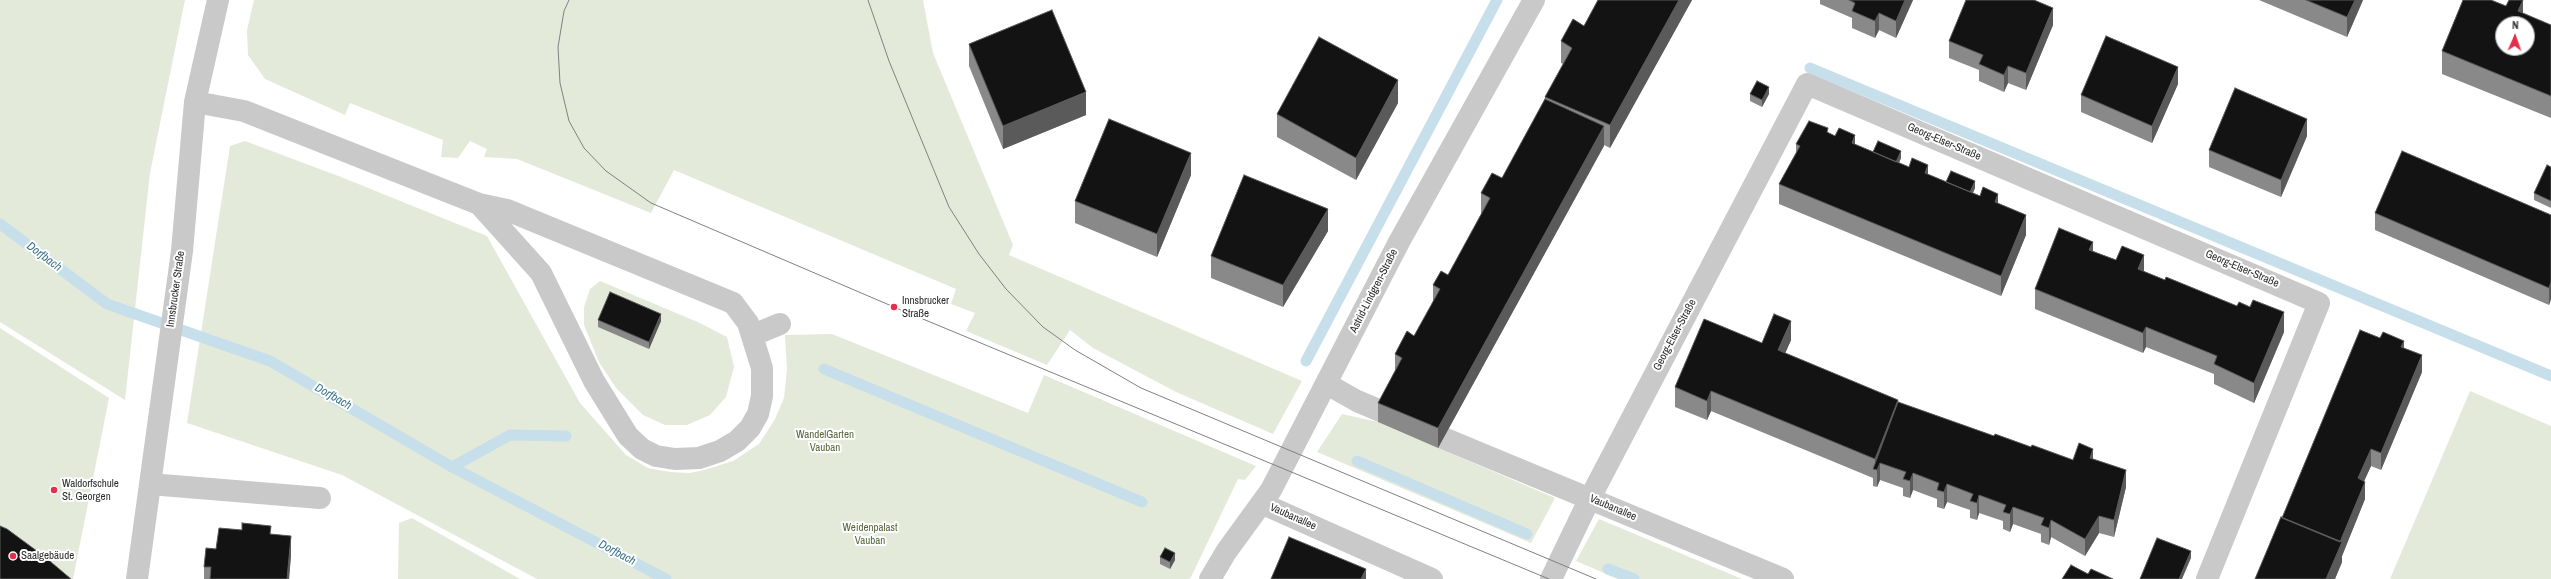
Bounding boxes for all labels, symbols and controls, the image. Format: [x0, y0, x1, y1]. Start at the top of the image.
north arrow [2495, 16, 2535, 56]
text: N [2512, 18, 2519, 32]
street label: Georg-Elser-Straße [1905, 121, 1983, 163]
water label: Dorfbach [24, 239, 64, 275]
street label: Astrid-Lindgren-Straße [1347, 247, 1401, 335]
street label: Georg-Elser-Straße [2203, 248, 2281, 290]
street label: Innsbrucker Straße [164, 250, 188, 328]
place label: Innsbrucker Straße [902, 294, 949, 320]
street label: Georg-Elser-Straße [1651, 297, 1699, 373]
marker: Innsbrucker Straße [889, 302, 899, 312]
water label: Dorfbach [312, 381, 354, 413]
park label: WandelGarten Vauban [796, 428, 854, 454]
place label: Waldorfschule St. Georgen [62, 477, 119, 503]
marker: Waldorfschule St. Georgen [49, 485, 59, 495]
street label: Vaubanallee [1588, 492, 1638, 524]
street label: Vaubanallee [1268, 501, 1318, 533]
park label: Weidenpalast Vauban [843, 521, 897, 547]
water label: Dorfbach [596, 537, 638, 569]
place label: Saalgebäude [21, 549, 74, 563]
marker: Saalgebäude [8, 551, 18, 561]

